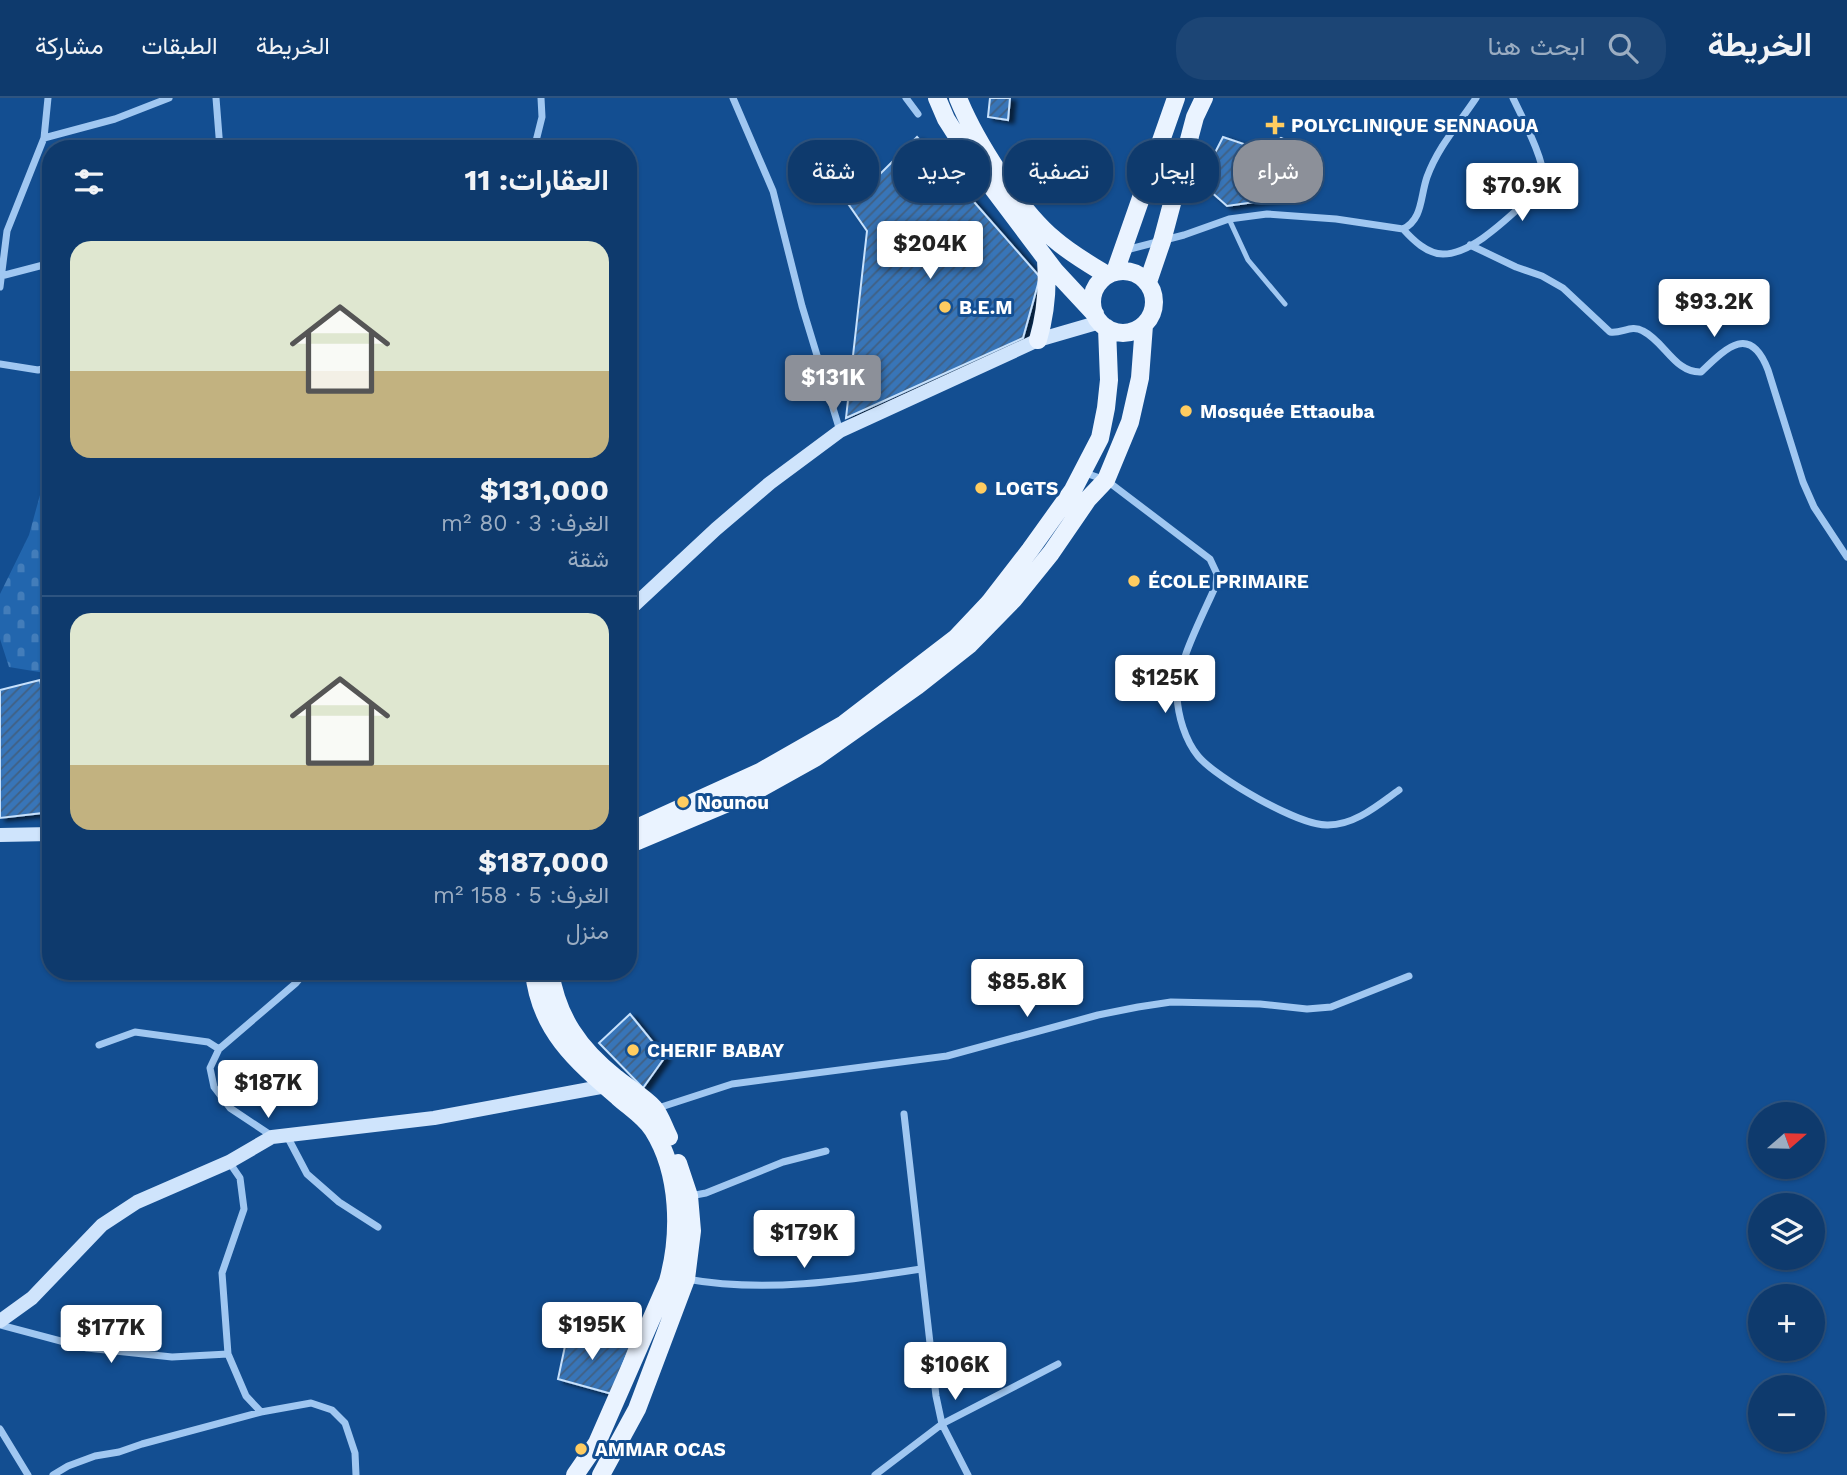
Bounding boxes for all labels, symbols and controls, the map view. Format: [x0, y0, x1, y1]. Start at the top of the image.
search box [1176, 17, 1666, 80]
text: الخريطة [1708, 25, 1812, 64]
icon: search [1604, 29, 1642, 67]
text: ابحث هنا [1487, 31, 1586, 61]
text: مشاركة [35, 32, 103, 60]
text: الطبقات [141, 32, 218, 60]
text: الخريطة [256, 32, 330, 60]
place label: POLYCLINIQUE SENNAOUA [1291, 114, 1539, 137]
marker: POLYCLINIQUE SENNAOUA [1265, 115, 1285, 135]
chip: شقة [788, 140, 879, 203]
chip: جديد [893, 140, 990, 203]
chip: تصفية [1004, 140, 1113, 203]
chip: إيجار [1127, 140, 1219, 203]
chip: شراء [1233, 140, 1323, 203]
text: العقارات: 11 [465, 162, 609, 197]
icon: filters [70, 163, 108, 201]
pin: $70.9K [1465, 164, 1579, 223]
text: $70.9K [1482, 172, 1562, 199]
pin: $204K [881, 222, 979, 281]
text: $204K [893, 230, 967, 257]
pin: $93.2K [1657, 280, 1771, 339]
icon: home [277, 286, 403, 412]
text: $93.2K [1675, 288, 1753, 315]
place label: B.E.M [959, 296, 1013, 319]
marker: B.E.M [937, 299, 953, 315]
pin: $131K [784, 356, 882, 415]
text: $131K [801, 364, 865, 391]
place label: Mosquée Ettaouba [1200, 400, 1375, 423]
marker: Mosquée Ettaouba [1178, 403, 1194, 419]
text: $131,000 [480, 472, 609, 507]
place label: LOGTS [995, 477, 1058, 500]
marker: LOGTS [973, 480, 989, 496]
text: الغرف: 3 · 80 m² [441, 510, 609, 537]
text: شقة [567, 546, 609, 573]
place label: ÉCOLE PRIMAIRE [1148, 570, 1309, 593]
marker: ÉCOLE PRIMAIRE [1126, 573, 1142, 589]
pin: $125K [1116, 656, 1214, 715]
icon: home [277, 658, 403, 784]
text: $125K [1131, 664, 1199, 691]
place label: Nounou [697, 791, 769, 814]
marker: Nounou [675, 794, 691, 810]
text: $187,000 [478, 844, 609, 879]
text: الغرف: 5 · 158 m² [433, 882, 609, 909]
text: منزل [566, 918, 609, 945]
pin: $85.8K [970, 960, 1084, 1019]
text: $85.8K [987, 968, 1067, 995]
place label: CHERIF BABAY [647, 1039, 785, 1062]
marker: CHERIF BABAY [625, 1042, 641, 1058]
pin: $187K [219, 1060, 317, 1120]
text: $187K [234, 1069, 302, 1096]
north arrow [1748, 1102, 1825, 1180]
map controls [1748, 1102, 1825, 1452]
button: layers [1748, 1193, 1825, 1270]
pin: $179K [755, 1210, 853, 1270]
text: $179K [770, 1219, 838, 1246]
button: + [1748, 1284, 1825, 1361]
pin: $195K [543, 1302, 641, 1362]
pin: $177K [62, 1306, 160, 1365]
text: $195K [558, 1311, 626, 1338]
text: $177K [77, 1314, 145, 1341]
pin: $106K [906, 1342, 1004, 1402]
text: $106K [920, 1351, 990, 1378]
button: − [1748, 1375, 1825, 1452]
place label: AMMAR OCAS [595, 1438, 726, 1461]
marker: AMMAR OCAS [573, 1441, 589, 1457]

